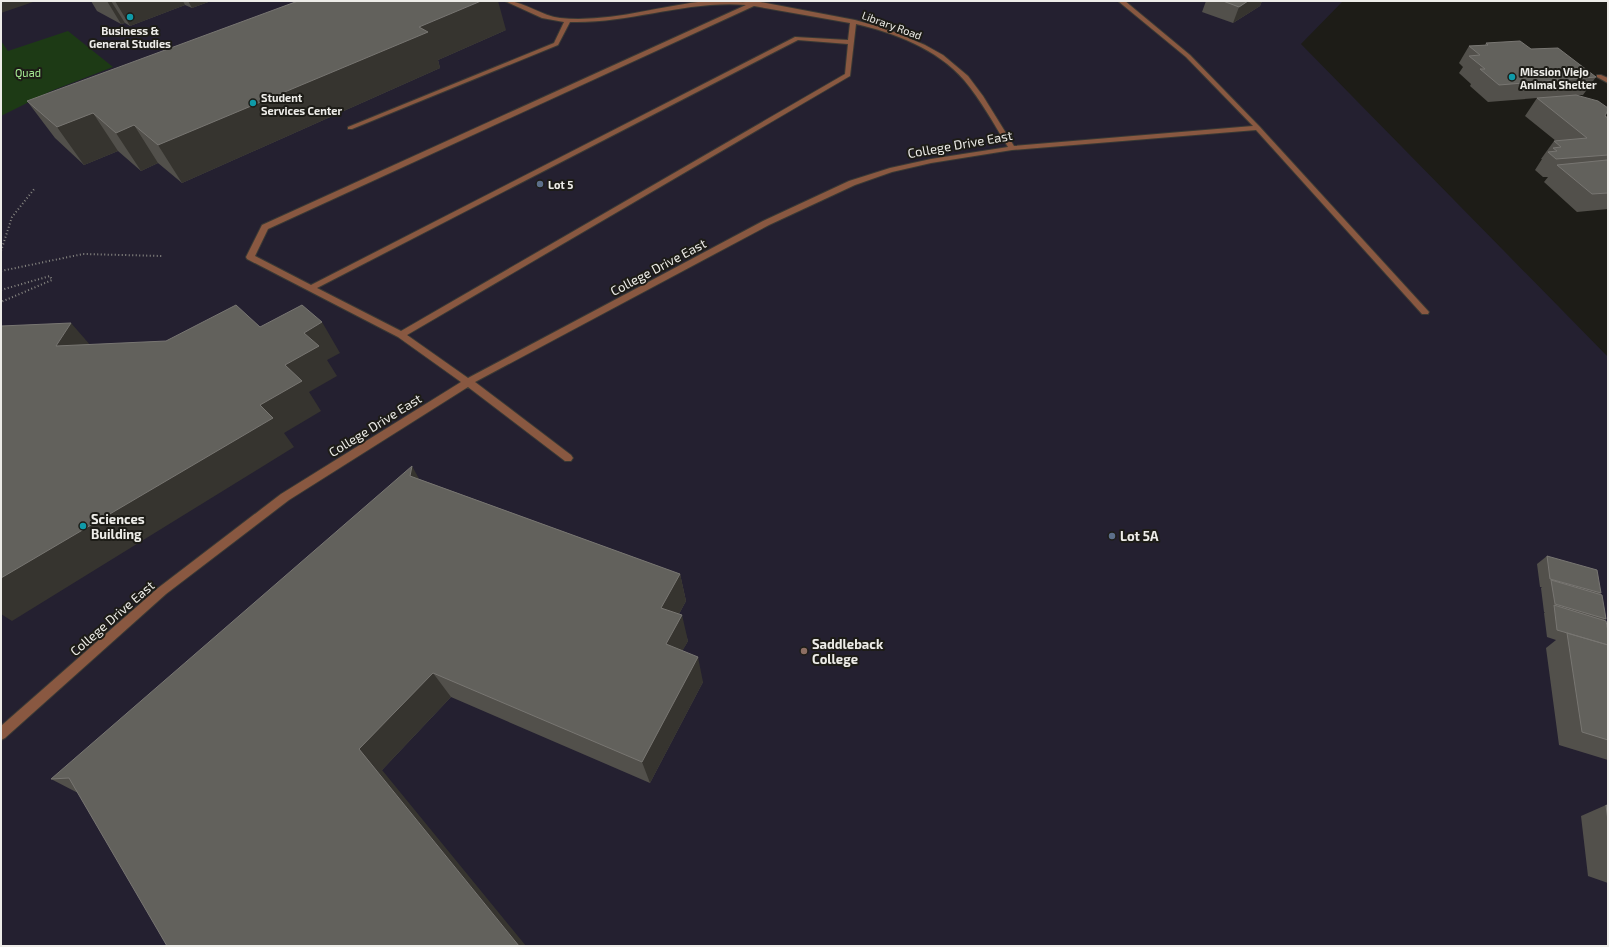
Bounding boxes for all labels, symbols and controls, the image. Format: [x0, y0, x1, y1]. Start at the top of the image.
street label: Library Road [860, 8, 924, 42]
marker: Business & General Studies [125, 12, 135, 22]
place label: Business & General Studies [89, 24, 171, 50]
place label: Mission Viejo Animal Shelter [1520, 65, 1597, 91]
park label: Quad [15, 66, 41, 80]
marker: Mission Viejo Animal Shelter [1507, 72, 1517, 82]
place label: Student Services Center [261, 91, 343, 117]
marker: Student Services Center [248, 98, 258, 108]
street label: College Drive East [906, 127, 1014, 161]
place label: Lot 5 [548, 178, 573, 191]
marker: Lot 5 [535, 179, 545, 189]
street label: College Drive East [607, 235, 709, 299]
street label: College Drive East [326, 390, 424, 460]
place label: Sciences Building [91, 511, 145, 542]
marker: Sciences Building [78, 521, 88, 531]
place label: Lot 5A [1120, 528, 1159, 544]
marker: Lot 5A [1107, 531, 1117, 541]
street label: College Drive East [67, 577, 157, 659]
place label: Saddleback College [812, 636, 884, 667]
marker: Saddleback College [799, 646, 809, 656]

